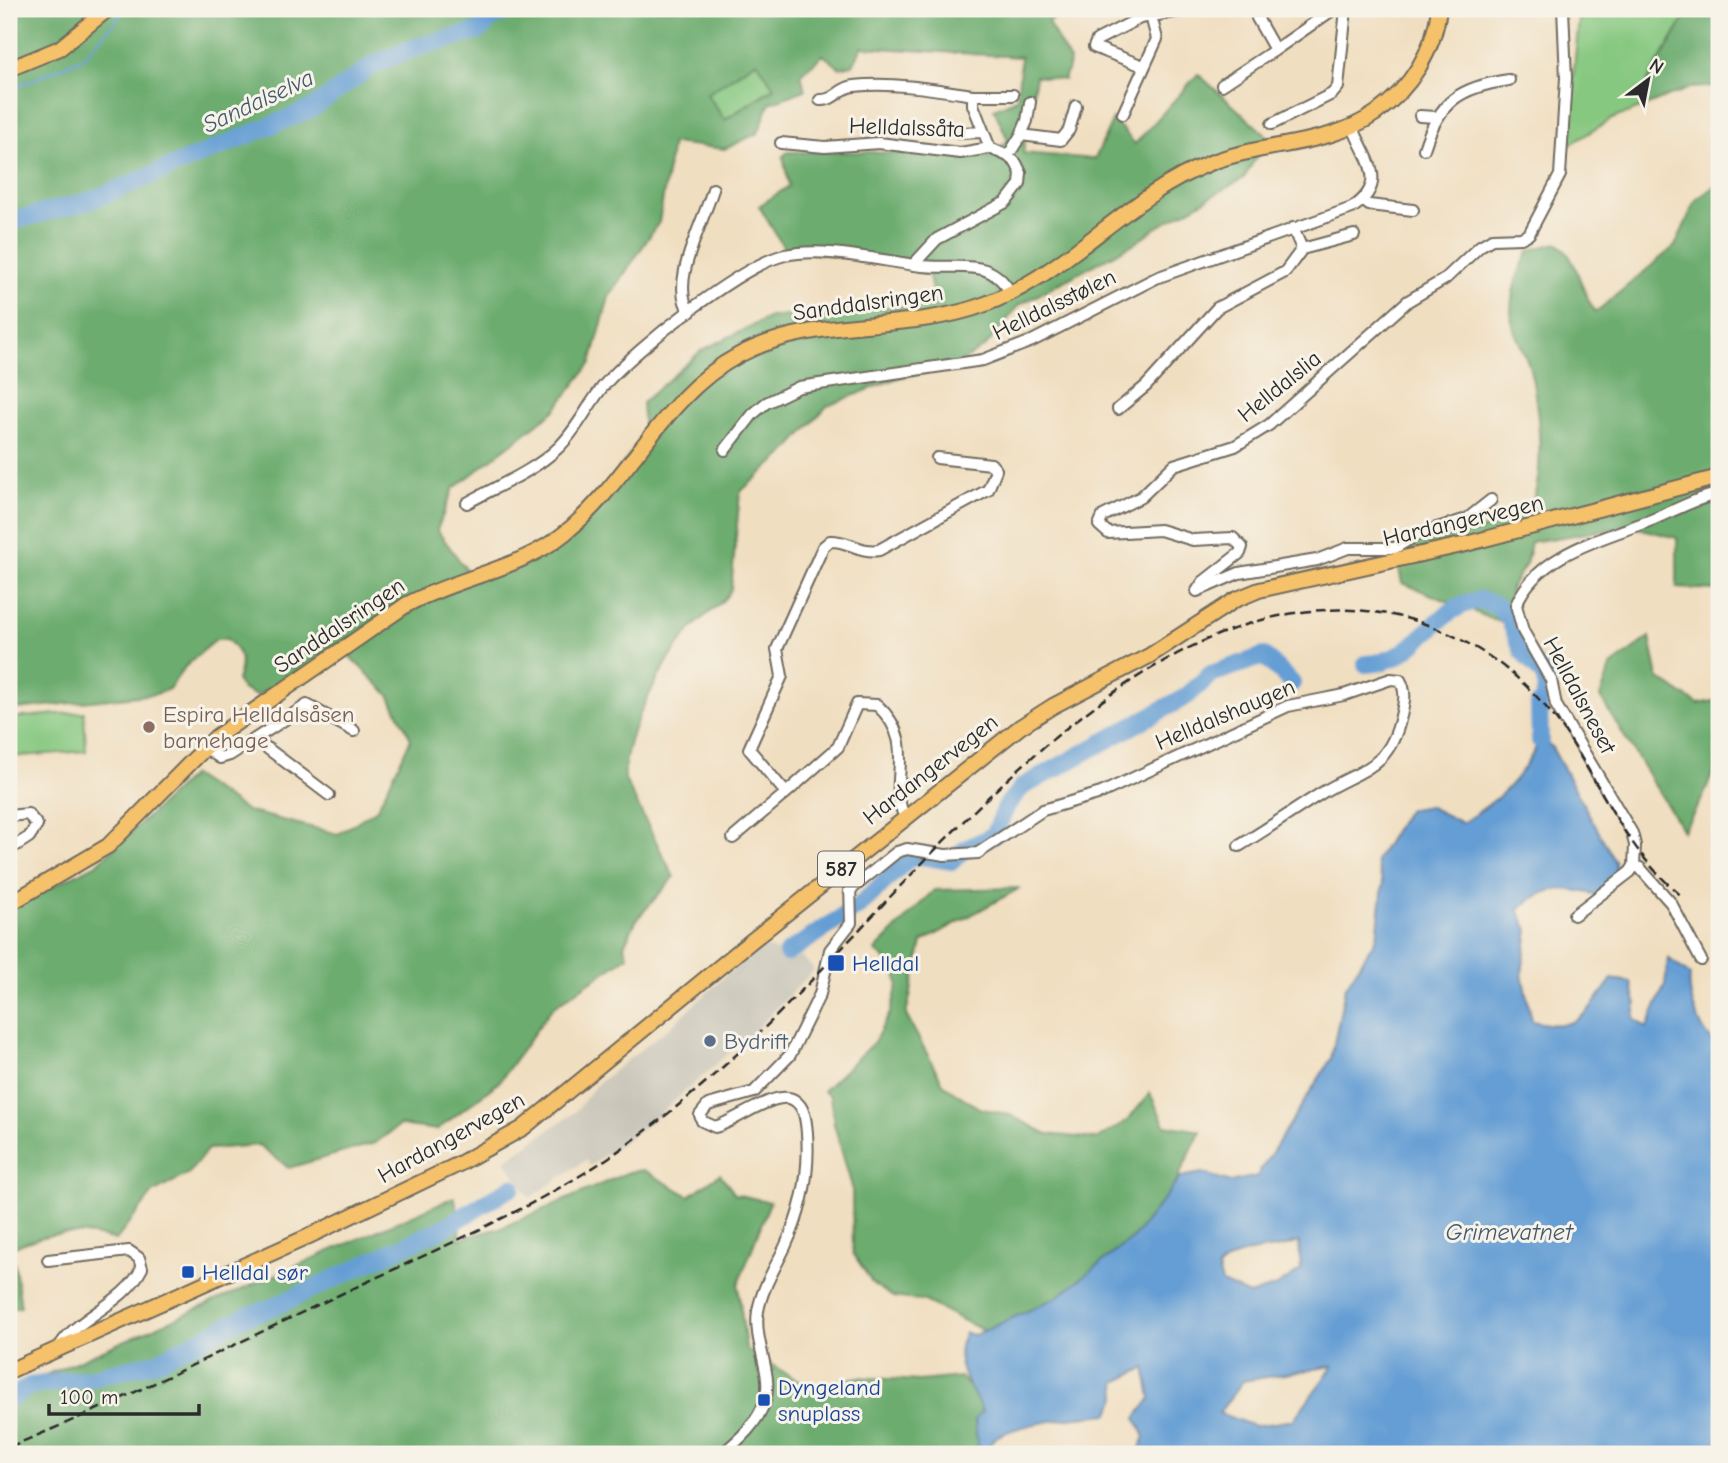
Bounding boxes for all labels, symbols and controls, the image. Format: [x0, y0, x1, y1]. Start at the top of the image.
north arrow [1612, 46, 1682, 116]
text: N [1645, 54, 1668, 79]
water label: Sandalselva [198, 63, 318, 139]
street label: Helldalssåta [849, 112, 965, 143]
street label: Helldalsstølen [988, 263, 1120, 346]
street label: Sanddalsringen [791, 279, 945, 326]
street label: Helldalslia [1232, 345, 1326, 428]
street label: Hardangervegen [1380, 489, 1546, 552]
street label: Sanddalsringen [269, 572, 410, 679]
street label: Helldalsneset [1537, 632, 1622, 760]
street label: Helldalshaugen [1151, 673, 1299, 756]
place label: Espira Helldalsåsen barnehage [163, 701, 355, 754]
street label: Hardangervegen [858, 708, 1003, 830]
marker: Espira Helldalsåsen barnehage [141, 719, 157, 735]
road number: 587 [818, 852, 864, 886]
place label: Helldal [852, 950, 919, 977]
marker: Helldal [826, 953, 846, 973]
place label: Bydrift [724, 1028, 789, 1055]
marker: Bydrift [702, 1033, 718, 1049]
street label: Hardangervegen [373, 1086, 529, 1189]
water label: Grimevatnet [1445, 1218, 1574, 1246]
place label: Helldal sør [202, 1259, 309, 1286]
marker: Helldal sør [180, 1264, 196, 1280]
scale bar [49, 1372, 200, 1416]
place label: Dyngeland snuplass [778, 1374, 881, 1427]
text: 100 m [60, 1385, 118, 1409]
marker: Dyngeland snuplass [756, 1392, 772, 1408]

